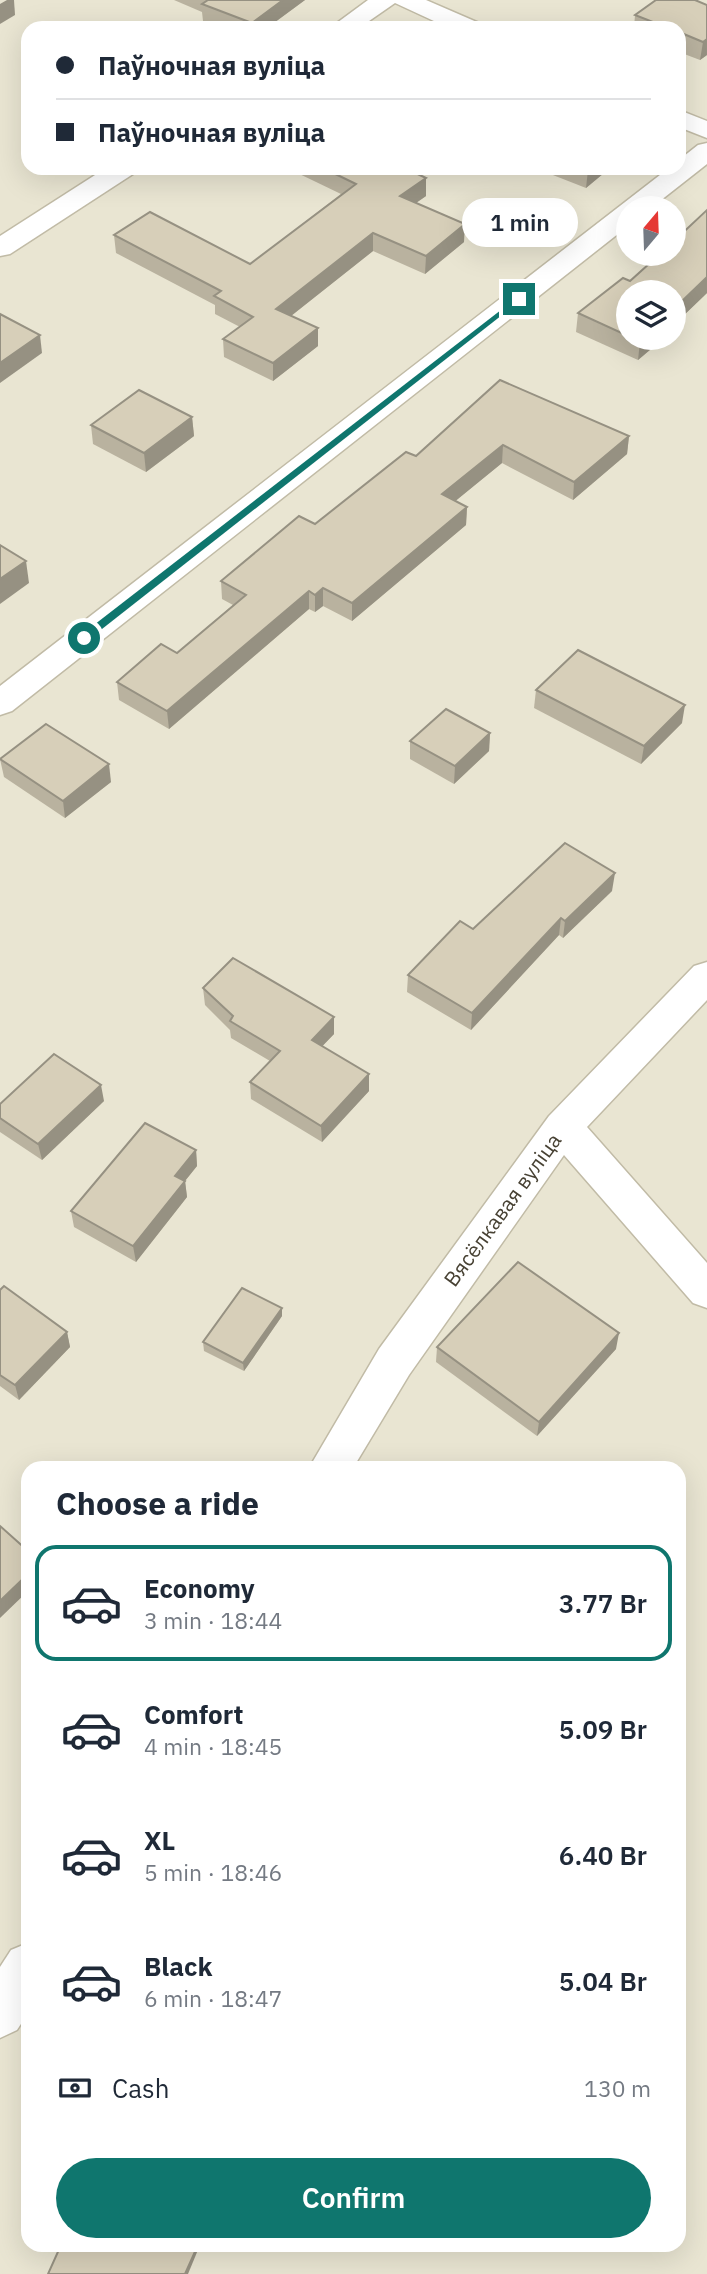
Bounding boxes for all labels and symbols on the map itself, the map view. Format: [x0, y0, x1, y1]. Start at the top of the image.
north arrow [616, 196, 686, 266]
callout: 1 min [461, 198, 577, 246]
route end [503, 283, 535, 315]
route start [68, 622, 100, 654]
street label: Вясёлкавая вуліца [437, 1127, 567, 1292]

